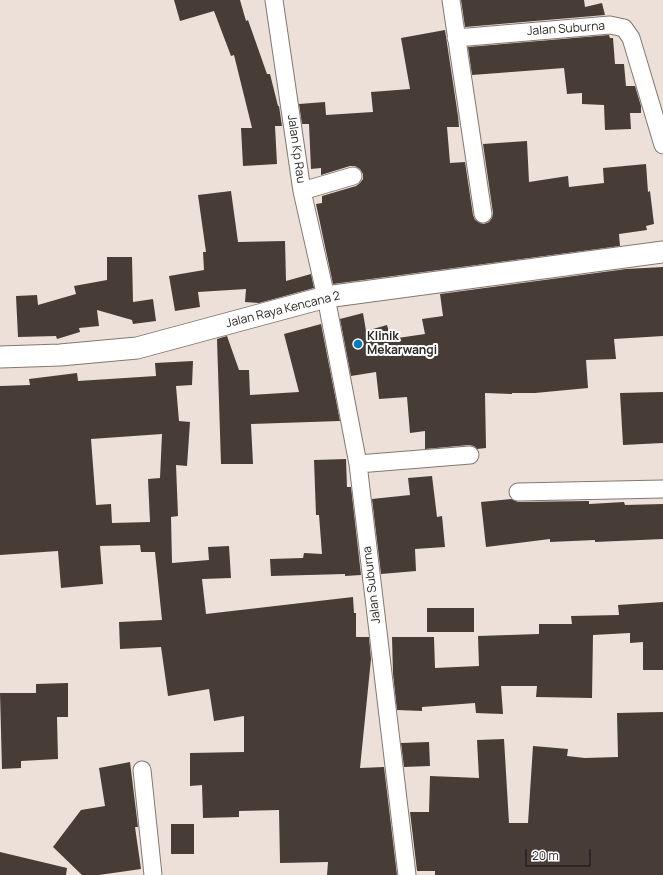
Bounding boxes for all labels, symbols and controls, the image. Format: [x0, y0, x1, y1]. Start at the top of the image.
street label: Jalan Suburna [527, 19, 605, 39]
street label: Jalan Kp Rau [284, 114, 308, 184]
street label: Jalan Raya Kencana 2 [224, 289, 342, 331]
place label: Klinik Mekarwangi [367, 330, 437, 358]
marker: Klinik Mekarwangi [352, 338, 364, 350]
street label: Jalan Suburna [360, 545, 384, 625]
scale bar [527, 841, 593, 867]
text: 20 m [532, 847, 559, 864]

